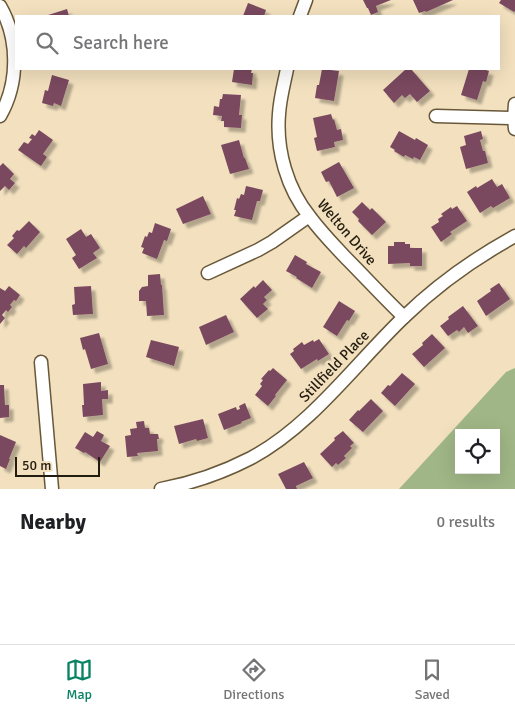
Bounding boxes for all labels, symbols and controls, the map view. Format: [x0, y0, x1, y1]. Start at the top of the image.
search box [15, 15, 500, 70]
icon: search [33, 29, 61, 57]
text: Search here [73, 31, 169, 55]
street label: Welton Drive [313, 195, 381, 269]
street label: Stillfield Place [295, 326, 373, 406]
map controls [455, 429, 500, 474]
button: locate [455, 429, 500, 474]
scale bar [15, 454, 100, 477]
text: 50 m [22, 457, 51, 474]
text: Nearby [20, 509, 86, 535]
text: 0 results [436, 512, 495, 532]
tab: Map [65, 656, 93, 703]
tab: Directions [223, 656, 284, 703]
tab: Saved [415, 656, 450, 703]

